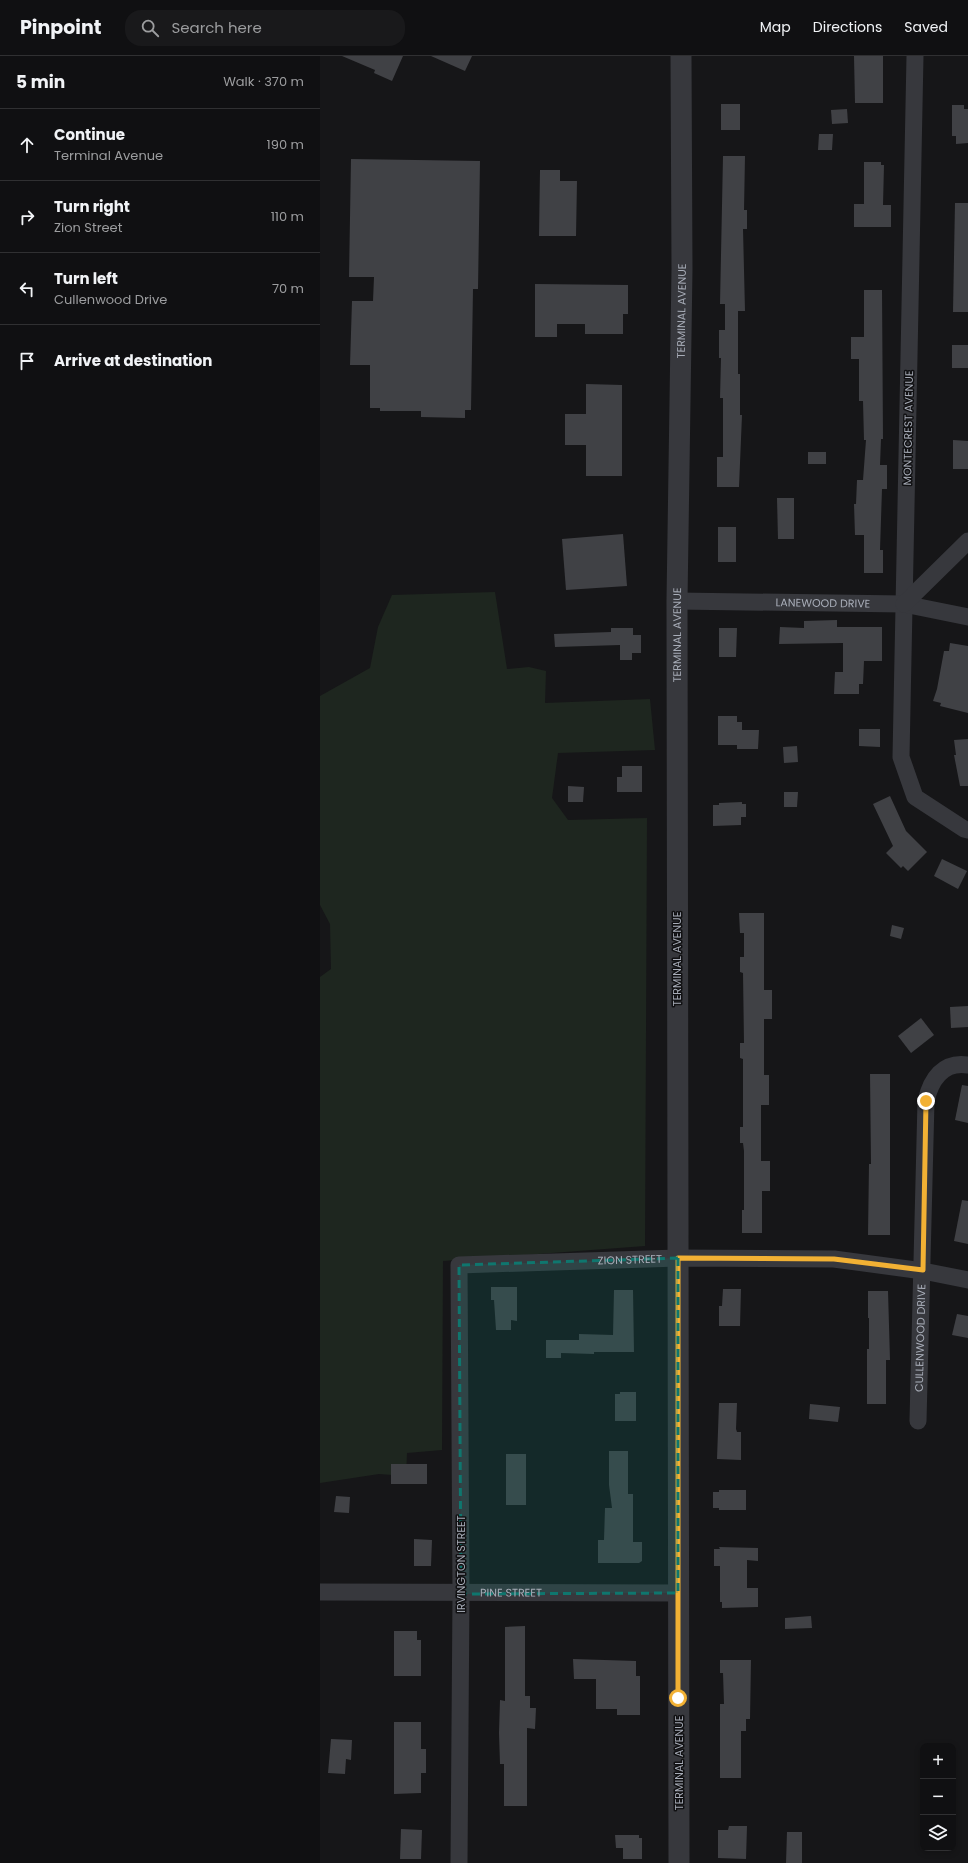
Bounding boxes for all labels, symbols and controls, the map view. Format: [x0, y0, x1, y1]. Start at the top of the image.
search box [125, 10, 405, 46]
text: Pinpoint [20, 14, 101, 41]
icon: search [139, 17, 161, 39]
text: Search here [171, 17, 262, 38]
text: Map [760, 17, 791, 37]
text: Directions [813, 17, 882, 37]
text: Saved [904, 17, 948, 37]
text: 5 min [16, 70, 65, 94]
text: Walk · 370 m [223, 72, 304, 91]
text: Continue [54, 124, 125, 145]
icon: ahead [16, 134, 38, 156]
text: 190 m [267, 135, 304, 154]
text: Terminal Avenue [54, 146, 163, 165]
text: Turn right [54, 196, 130, 217]
icon: right [16, 206, 38, 228]
text: 110 m [271, 207, 304, 226]
text: Zion Street [54, 218, 122, 237]
street label: TERMINAL AVENUE [673, 264, 690, 359]
text: Turn left [54, 268, 118, 289]
icon: left [16, 278, 38, 300]
text: 70 m [272, 279, 304, 298]
text: Cullenwood Drive [54, 290, 167, 309]
icon: arrive [16, 350, 38, 372]
text: Arrive at destination [54, 350, 212, 371]
street label: MONTECREST AVENUE [899, 370, 917, 486]
street label: TERMINAL AVENUE [669, 588, 685, 682]
street label: LANEWOOD DRIVE [776, 594, 870, 612]
street label: TERMINAL AVENUE [669, 912, 685, 1006]
route end [917, 1092, 935, 1110]
street label: ZION STREET [597, 1251, 662, 1269]
street label: CULLENWOOD DRIVE [911, 1284, 929, 1392]
street label: IRVINGTON STREET [453, 1515, 469, 1613]
street label: PINE STREET [480, 1584, 542, 1601]
route start [669, 1689, 687, 1707]
street label: TERMINAL AVENUE [671, 1716, 687, 1810]
map controls [920, 1743, 956, 1851]
button: + [920, 1743, 956, 1779]
button: − [920, 1779, 956, 1815]
button: layers [920, 1815, 956, 1851]

